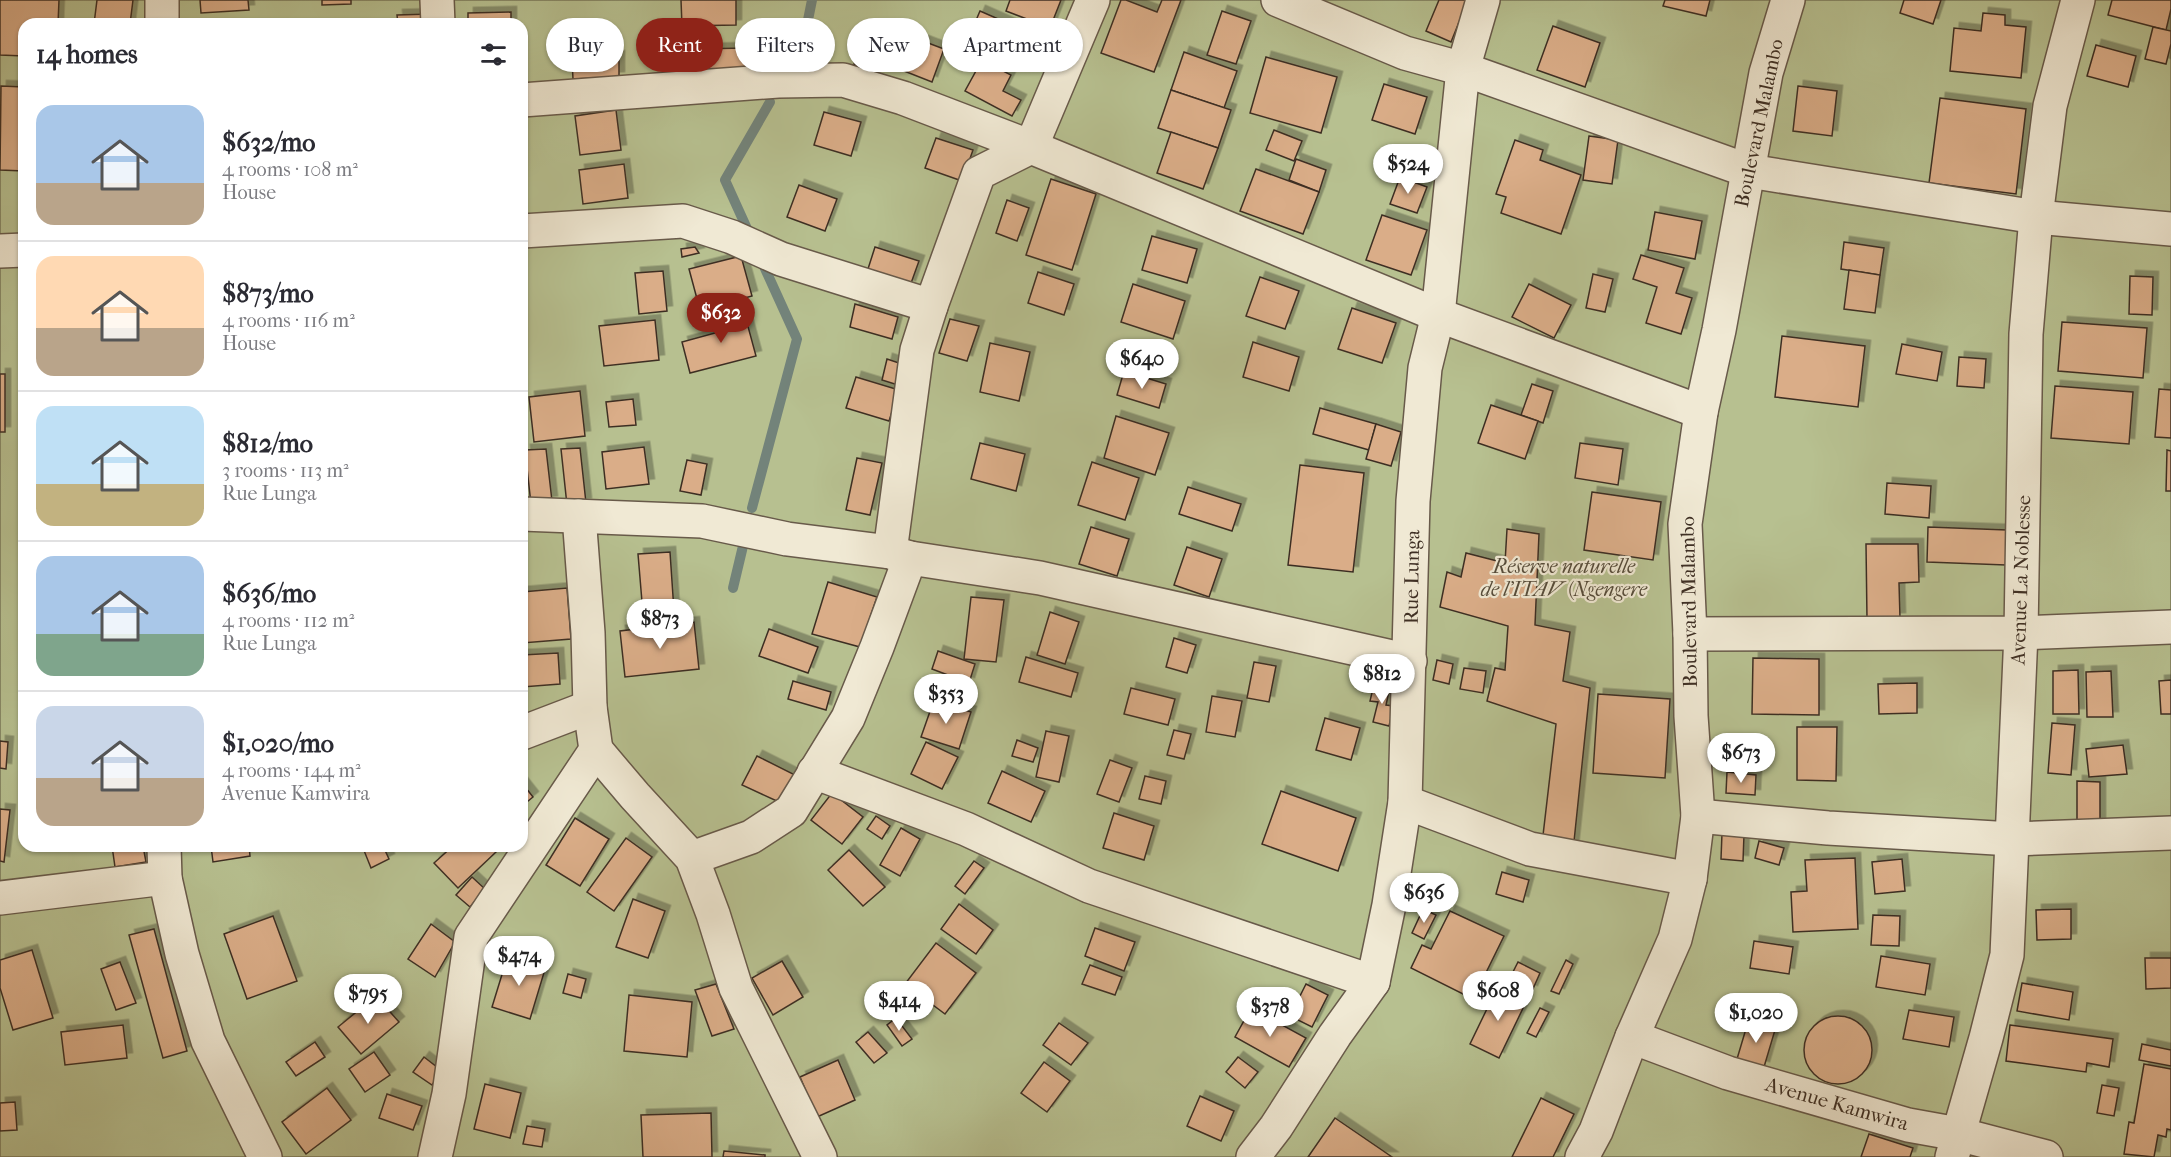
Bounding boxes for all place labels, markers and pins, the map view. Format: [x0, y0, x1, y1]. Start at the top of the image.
pin: $524 [1372, 144, 1444, 195]
pin: $632 [685, 293, 757, 344]
pin: $640 [1106, 339, 1178, 390]
pin: $873 [624, 599, 696, 650]
pin: $812 [1346, 654, 1418, 705]
pin: $353 [910, 674, 982, 725]
pin: $673 [1705, 733, 1777, 784]
pin: $636 [1388, 873, 1460, 924]
pin: $474 [483, 936, 555, 987]
pin: $608 [1462, 971, 1534, 1022]
pin: $795 [332, 974, 404, 1025]
pin: $414 [863, 981, 935, 1032]
pin: $378 [1234, 987, 1306, 1038]
pin: $1,020 [1707, 993, 1805, 1044]

